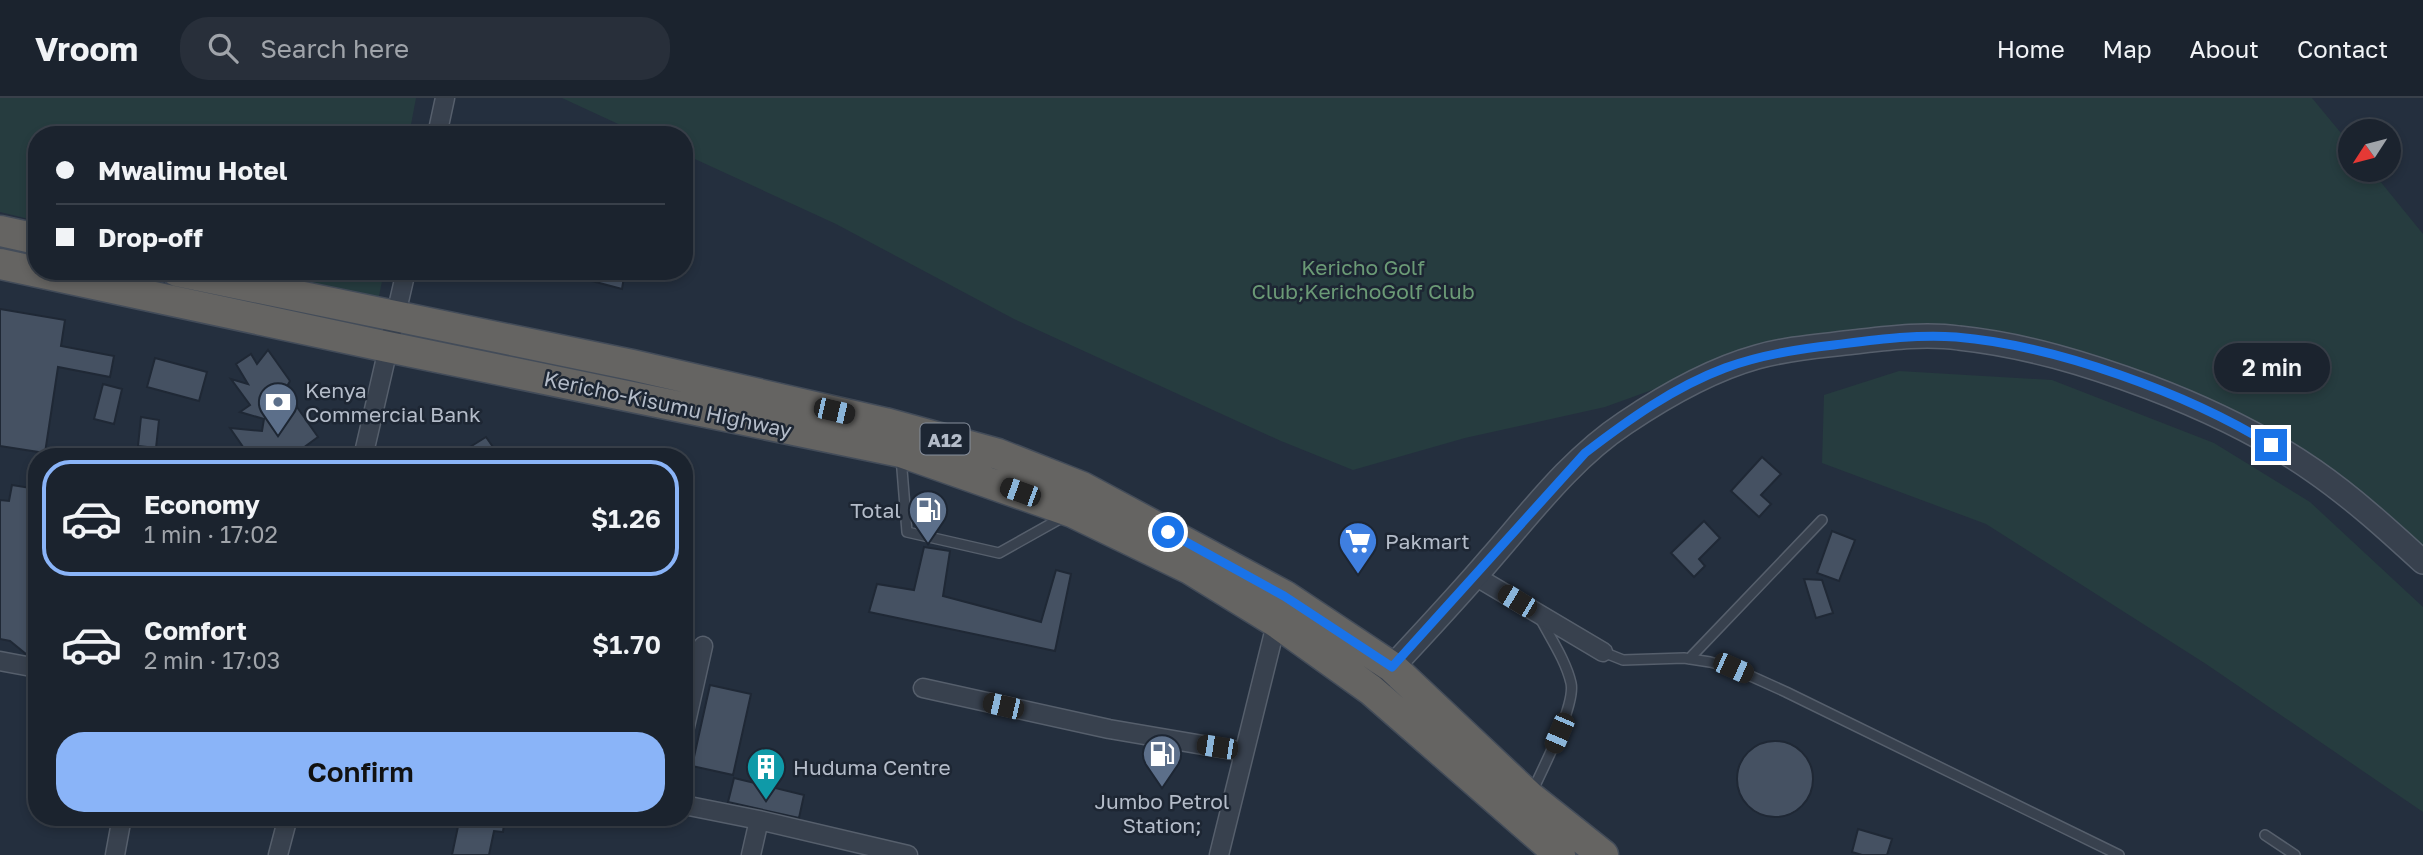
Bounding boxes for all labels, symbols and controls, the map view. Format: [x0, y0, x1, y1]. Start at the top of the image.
search box [180, 17, 670, 80]
text: Vroom [35, 29, 138, 68]
icon: search [204, 29, 242, 67]
text: Search here [260, 33, 409, 64]
text: Home [1997, 34, 2065, 63]
text: Map [2103, 34, 2152, 63]
text: About [2190, 34, 2259, 63]
text: Contact [2297, 34, 2388, 63]
north arrow [2338, 119, 2401, 182]
map controls [2338, 119, 2401, 182]
text: Mwalimu Hotel [98, 155, 287, 186]
text: Drop-off [98, 222, 203, 253]
park label: Kericho Golf Club;KerichoGolf Club [1251, 254, 1475, 304]
callout: 2 min [2213, 344, 2329, 392]
text: 2 min [2242, 353, 2302, 381]
street label: Kericho-Kisumu Highway [542, 365, 794, 443]
place label: Kenya Commercial Bank [305, 377, 481, 427]
bank icon: Kenya Commercial Bank [257, 381, 299, 436]
car [812, 396, 857, 426]
road number: A12 [920, 424, 970, 454]
route end [2255, 429, 2287, 461]
car [997, 475, 1044, 509]
icon: car [60, 487, 123, 550]
text: Economy [144, 489, 260, 520]
fuel station icon: Total [907, 489, 949, 544]
place label: Total [850, 497, 901, 523]
text: $1.26 [591, 503, 661, 534]
route start [1152, 516, 1184, 548]
text: 1 min · 17:02 [144, 520, 278, 548]
supermarket icon: Pakmart [1337, 520, 1379, 575]
place label: Pakmart [1385, 528, 1470, 554]
car [1494, 581, 1541, 621]
icon: car [60, 613, 123, 676]
text: Comfort [144, 615, 247, 646]
text: $1.70 [592, 629, 661, 660]
text: 2 min · 17:03 [144, 646, 280, 674]
car [1710, 650, 1757, 686]
car [981, 691, 1026, 721]
car [1542, 710, 1577, 756]
button: Confirm [56, 732, 665, 812]
fuel station icon: Jumbo Petrol Station; [1141, 733, 1183, 788]
car [1195, 733, 1240, 761]
building icon: Huduma Centre [745, 746, 787, 801]
place label: Huduma Centre [793, 754, 951, 780]
place label: Jumbo Petrol Station; [1094, 788, 1230, 838]

